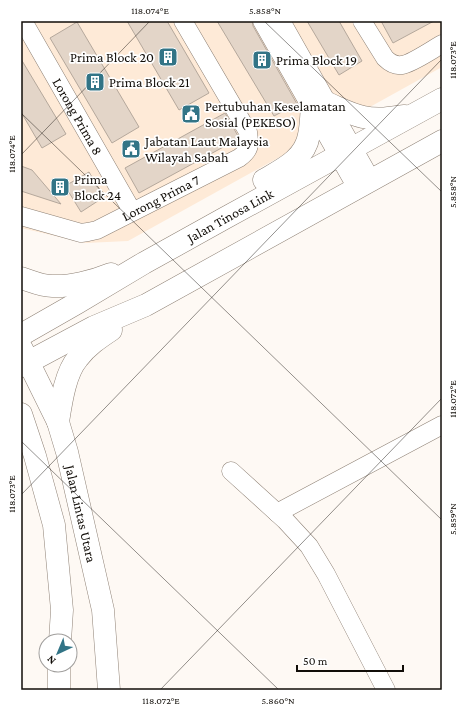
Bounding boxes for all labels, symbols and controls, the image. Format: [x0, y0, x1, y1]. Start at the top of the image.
text: 118.074°E [131, 5, 169, 16]
text: 5.858°N [249, 5, 282, 16]
text: 118.073°E [447, 41, 458, 79]
building icon: Prima Block 20 [157, 46, 179, 68]
place label: Prima Block 20 [70, 49, 154, 65]
building icon: Prima Block 19 [251, 49, 273, 71]
place label: Prima Block 19 [276, 52, 357, 68]
building icon: Prima Block 21 [84, 71, 106, 93]
place label: Prima Block 21 [109, 74, 190, 90]
street label: Lorong Prima 8 [49, 75, 106, 158]
place label: Pertubuhan Keselamatan Sosial (PEKESO) [205, 98, 346, 131]
public building icon: Pertubuhan Keselamatan Sosial (PEKESO) [180, 103, 202, 125]
place label: Jabatan Laut Malaysia Wilayah Sabah [143, 133, 269, 165]
text: 118.074°E [6, 135, 17, 173]
public building icon: Jabatan Laut Malaysia Wilayah Sabah [120, 138, 142, 160]
place label: Prima Block 24 [74, 171, 121, 203]
street label: Lorong Prima 7 [119, 171, 203, 224]
text: 5.858°N [447, 175, 458, 208]
building icon: Prima Block 24 [49, 176, 71, 198]
street label: Jalan Tinosa Link [182, 185, 276, 247]
text: 118.072°E [447, 380, 458, 418]
street label: Jalan Lintas Utara [62, 461, 100, 565]
text: 118.073°E [6, 475, 17, 513]
text: 5.859°N [447, 503, 458, 535]
north arrow [38, 633, 78, 673]
scale bar [297, 647, 403, 673]
text: N [44, 653, 58, 667]
text: 50 m [303, 654, 328, 668]
text: 118.072°E [142, 695, 180, 706]
text: 5.860°N [261, 695, 295, 706]

